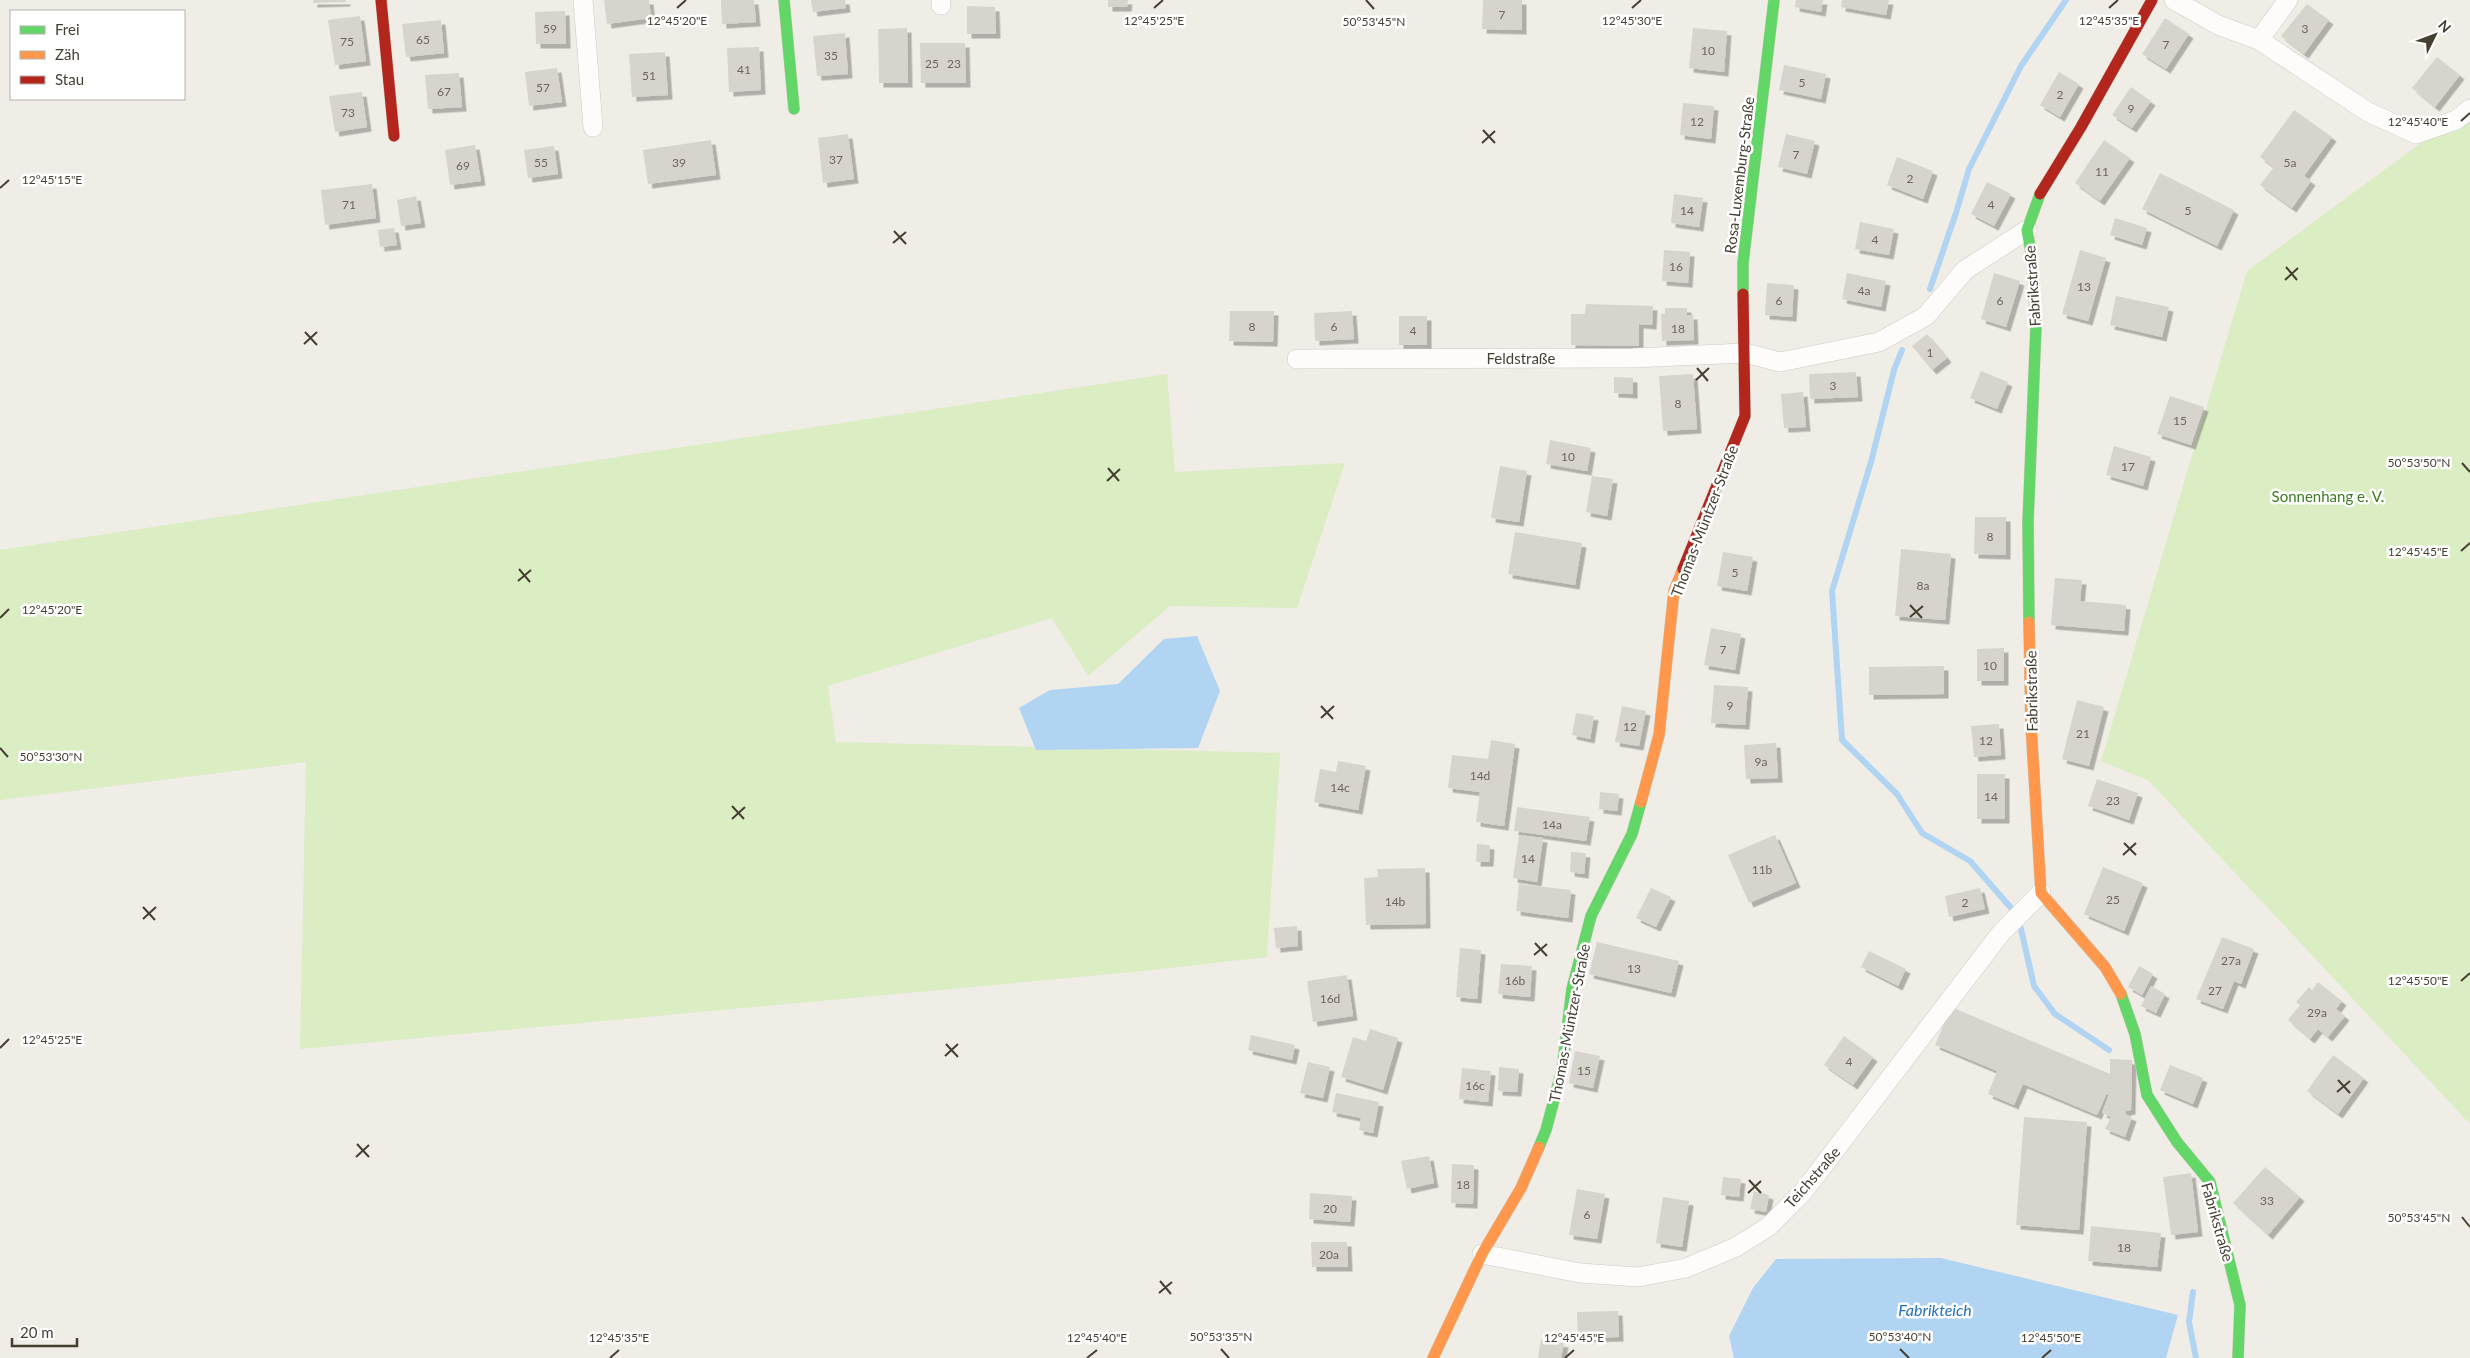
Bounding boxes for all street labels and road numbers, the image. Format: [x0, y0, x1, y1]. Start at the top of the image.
street label: Rosa-Luxemburg-Straße [1720, 95, 1758, 255]
street label: Fabrikstraße [2020, 245, 2044, 327]
street label: Feldstraße [1487, 349, 1556, 367]
street label: Thomas-Müntzer-Straße [1667, 442, 1741, 599]
street label: Fabrikstraße [2021, 650, 2041, 732]
street label: Thomas-Müntzer-Straße [1545, 942, 1593, 1104]
street label: Teichstraße [1780, 1143, 1844, 1211]
street label: Fabrikstraße [2198, 1180, 2238, 1264]

